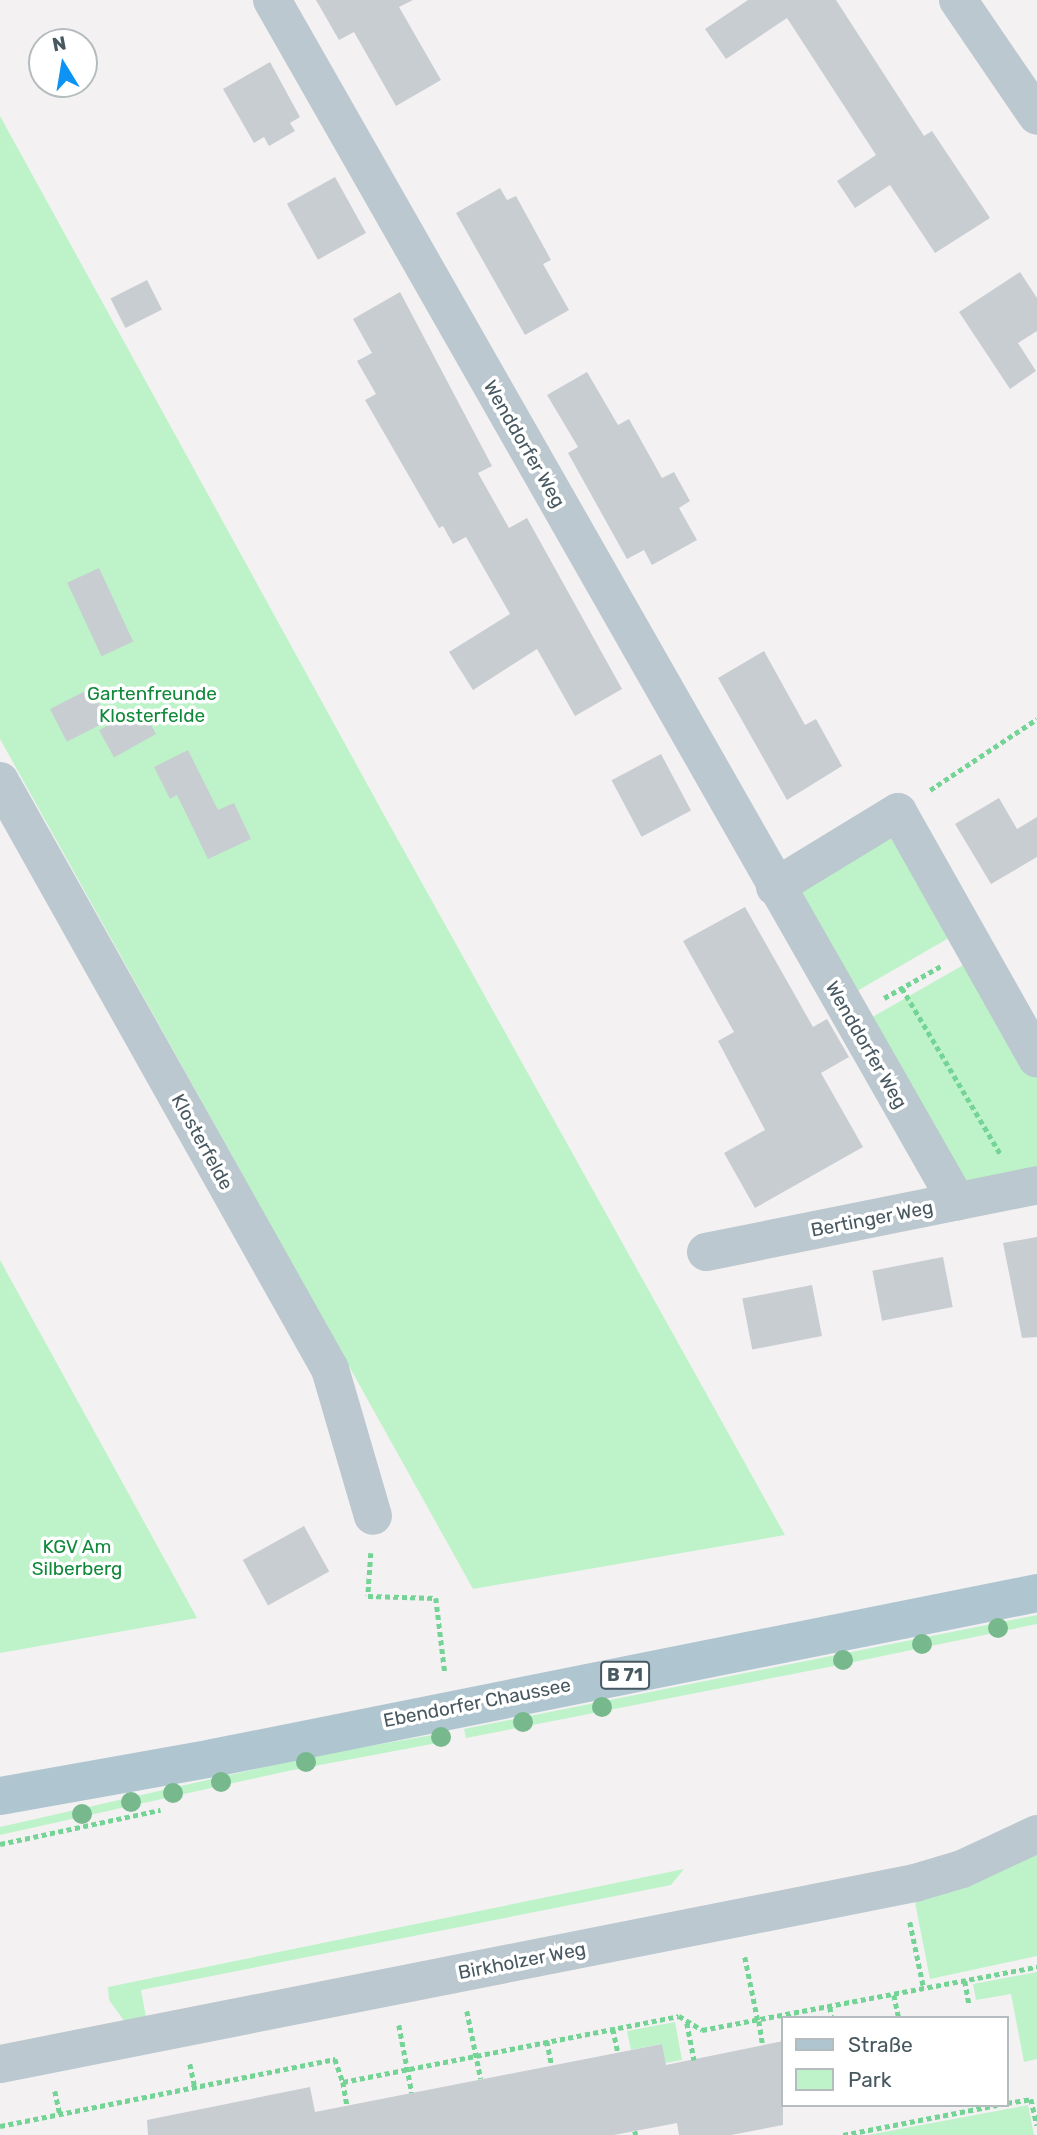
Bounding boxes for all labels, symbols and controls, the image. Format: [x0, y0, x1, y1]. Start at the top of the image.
north arrow [28, 28, 98, 98]
text: N [50, 31, 68, 56]
street label: Wenddorfer Weg [478, 376, 570, 512]
park label: Gartenfreunde Klosterfelde [87, 683, 217, 727]
street label: Wenddorfer Weg [820, 977, 912, 1113]
street label: Klosterfelde [166, 1090, 238, 1194]
street label: Bertinger Weg [809, 1196, 935, 1242]
park label: KGV Am Silberberg [32, 1536, 122, 1580]
road number: B 71 [599, 1660, 651, 1690]
street label: Ebendorfer Chaussee [381, 1674, 573, 1732]
street label: Birkholzer Weg [456, 1937, 588, 1985]
legend [782, 2016, 1009, 2107]
text: Straße [848, 2032, 913, 2057]
text: Park [848, 2067, 892, 2092]

